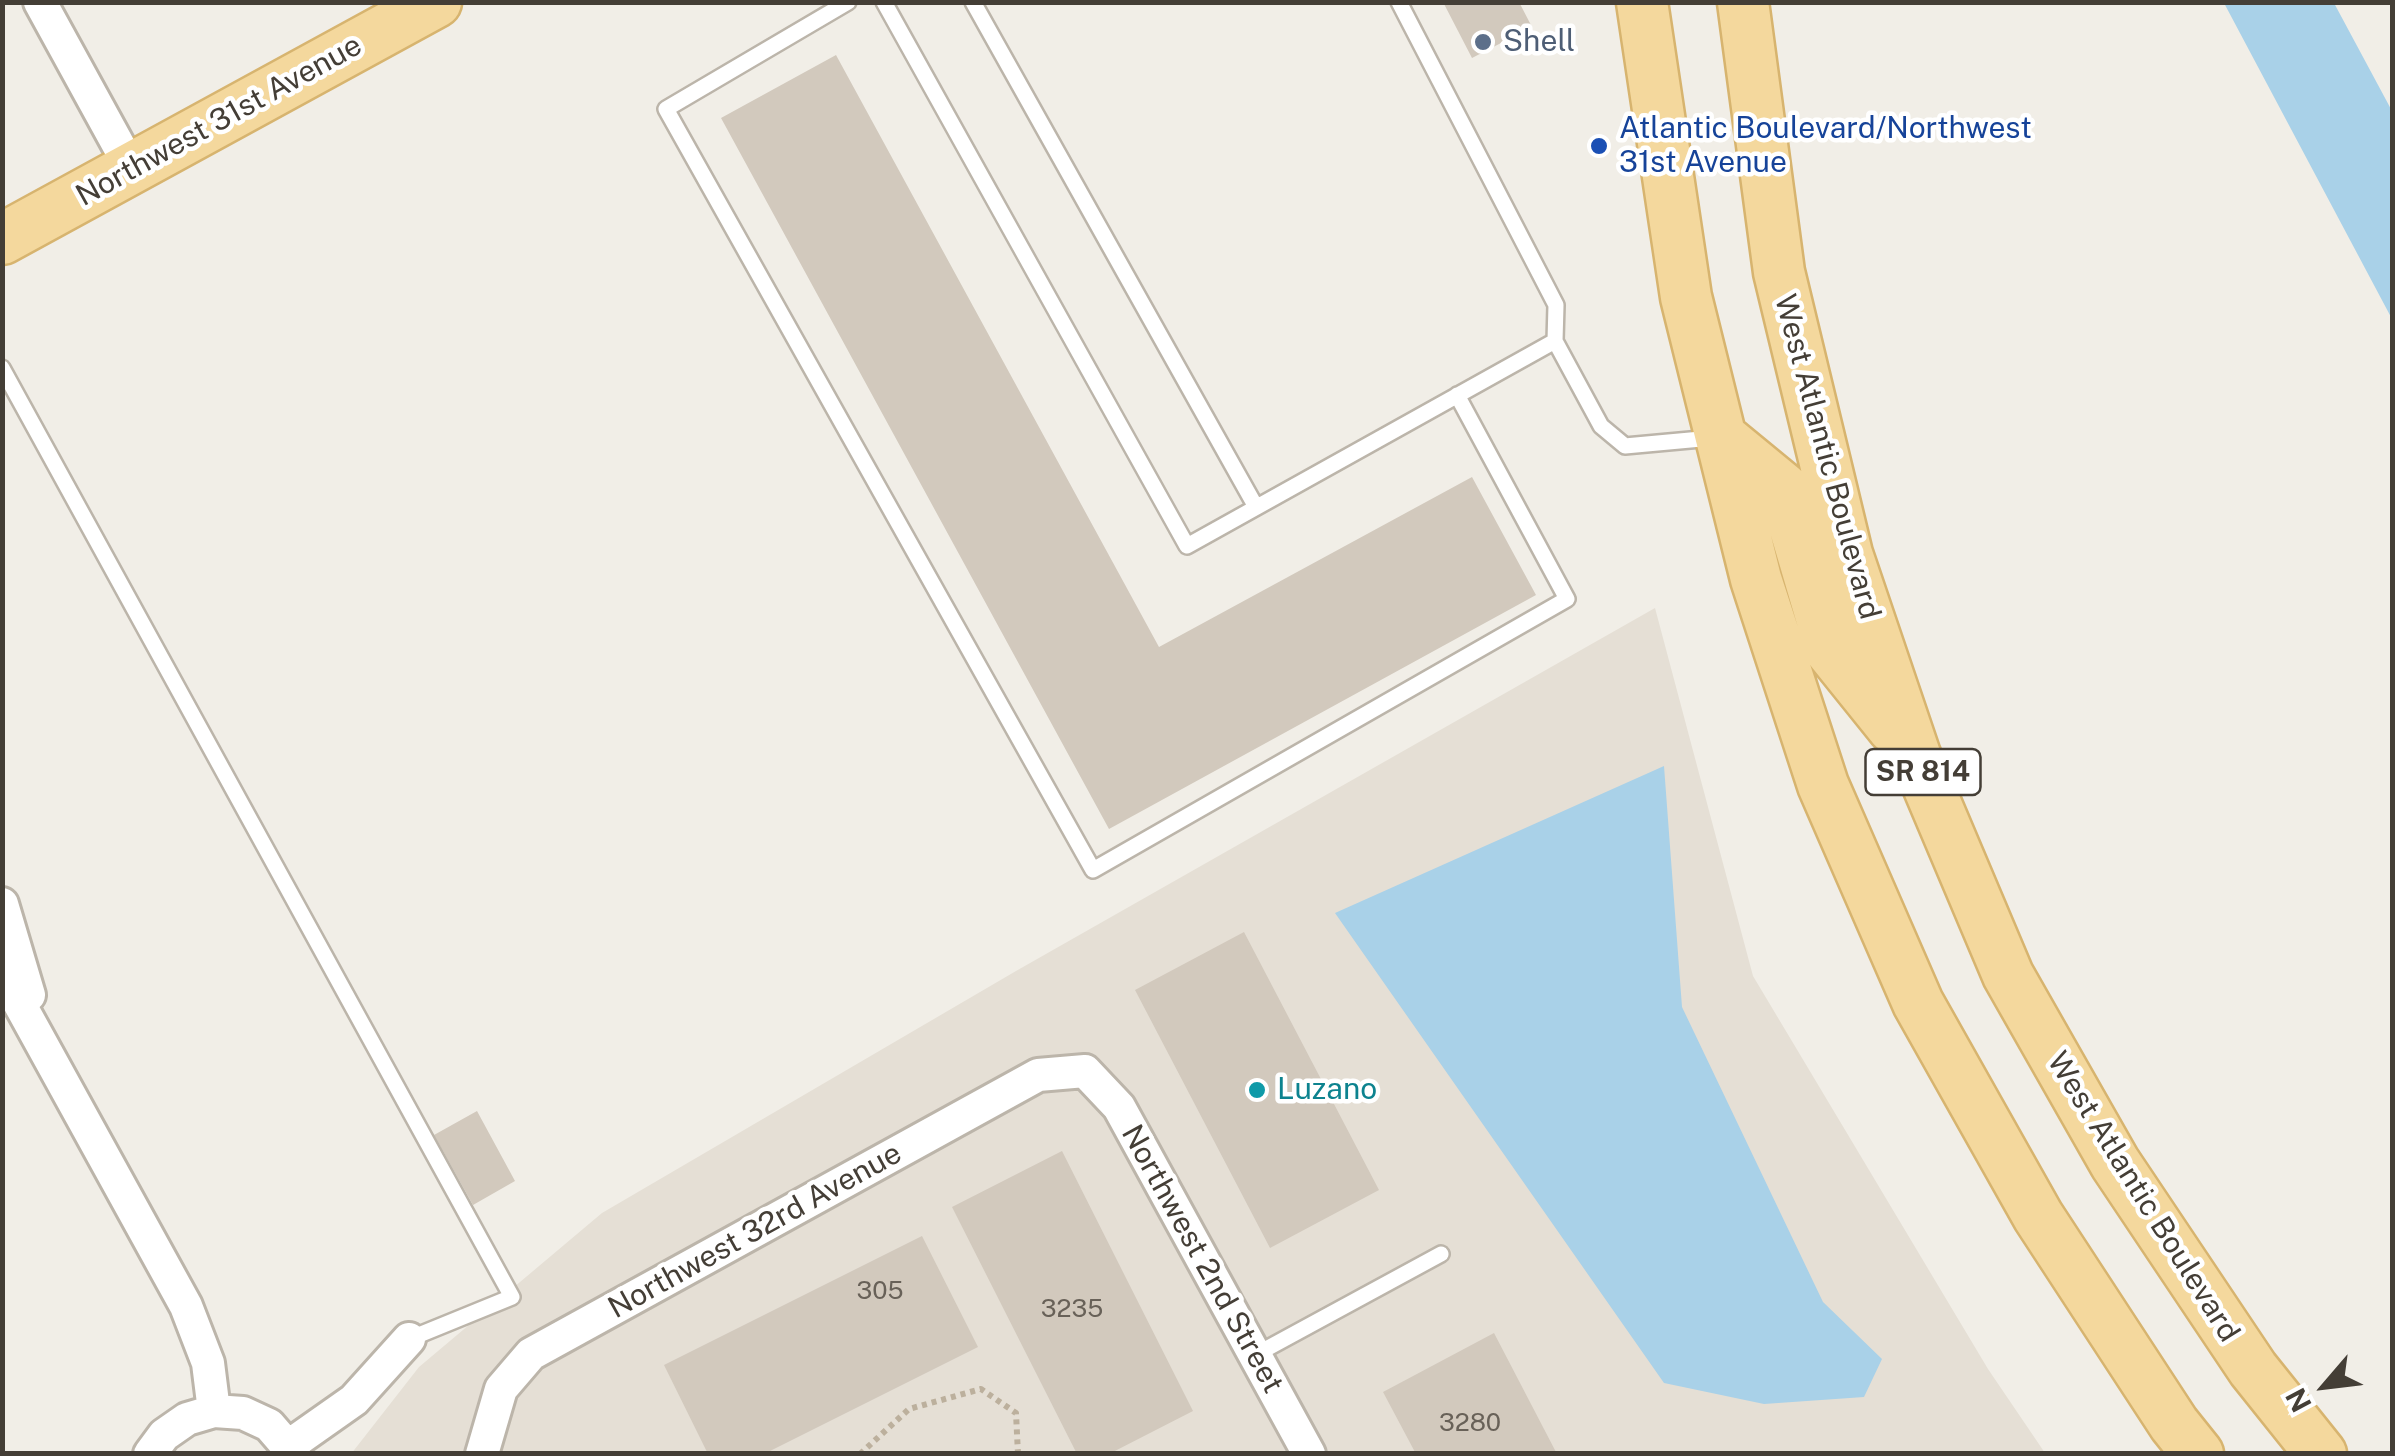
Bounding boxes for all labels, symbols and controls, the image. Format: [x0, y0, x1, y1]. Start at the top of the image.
place label: Shell [1503, 24, 1575, 60]
street label: Northwest 31st Avenue [70, 27, 368, 215]
marker: Shell [1472, 31, 1494, 53]
place label: Atlantic Boulevard/Northwest 31st Avenue [1619, 111, 2032, 182]
marker: Atlantic Boulevard/Northwest 31st Avenue [1588, 135, 1610, 157]
street label: West Atlantic Boulevard [1766, 291, 1888, 623]
road number: SR 814 [1866, 749, 1980, 795]
street label: West Atlantic Boulevard [2039, 1046, 2247, 1348]
place label: Luzano [1277, 1072, 1377, 1108]
marker: Luzano [1246, 1079, 1268, 1101]
street label: Northwest 2nd Street [1113, 1119, 1291, 1399]
street label: Northwest 32rd Avenue [602, 1135, 908, 1327]
house number: 305 [857, 1276, 903, 1306]
house number: 3235 [1041, 1294, 1103, 1324]
north arrow [2275, 1336, 2375, 1436]
text: N [2278, 1383, 2318, 1418]
house number: 3280 [1439, 1408, 1501, 1438]

